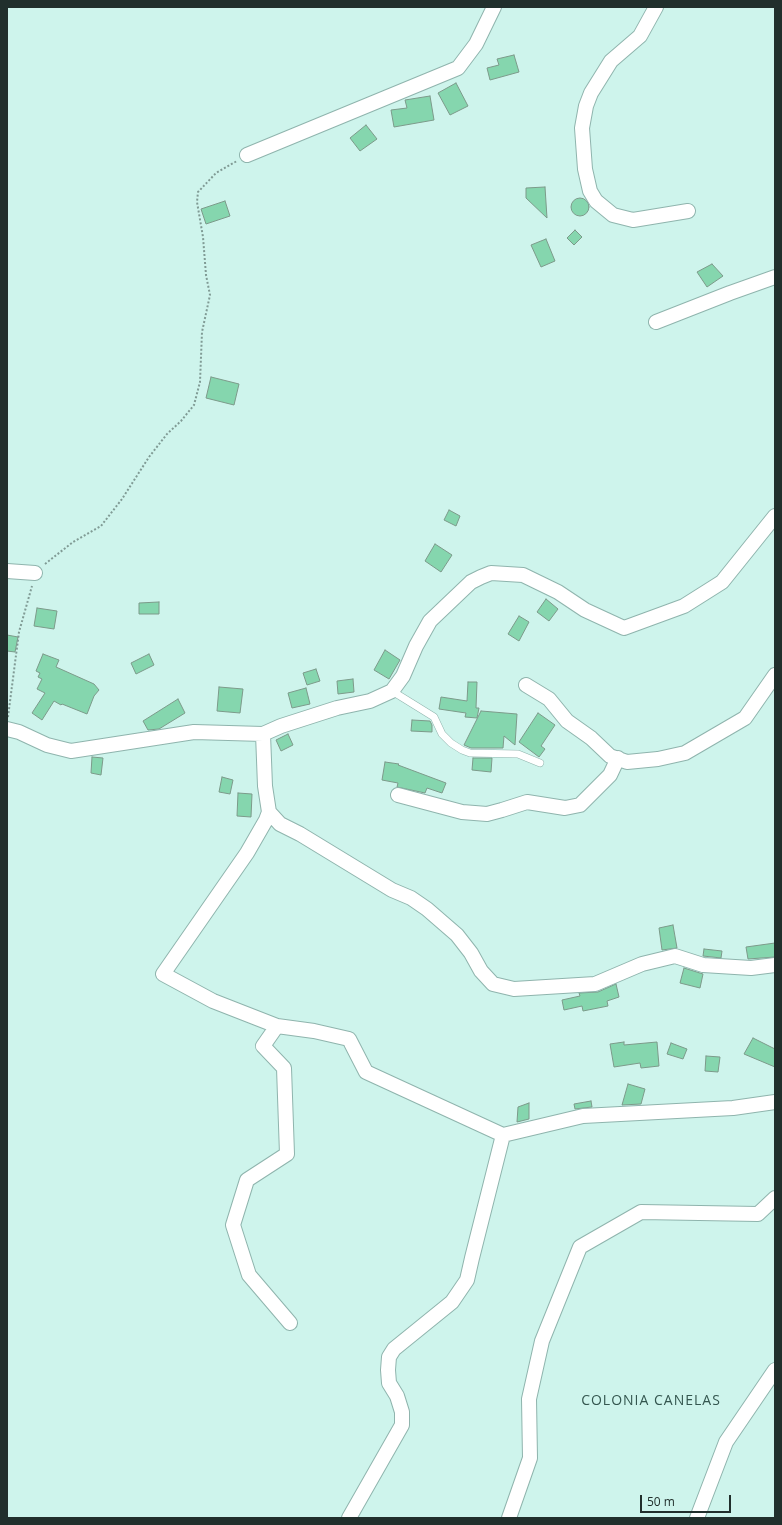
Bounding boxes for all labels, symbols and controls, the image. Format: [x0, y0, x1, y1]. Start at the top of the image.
district label: COLONIA CANELAS [581, 1393, 721, 1409]
scale bar [642, 1487, 733, 1513]
text: 50 m [647, 1493, 675, 1510]

